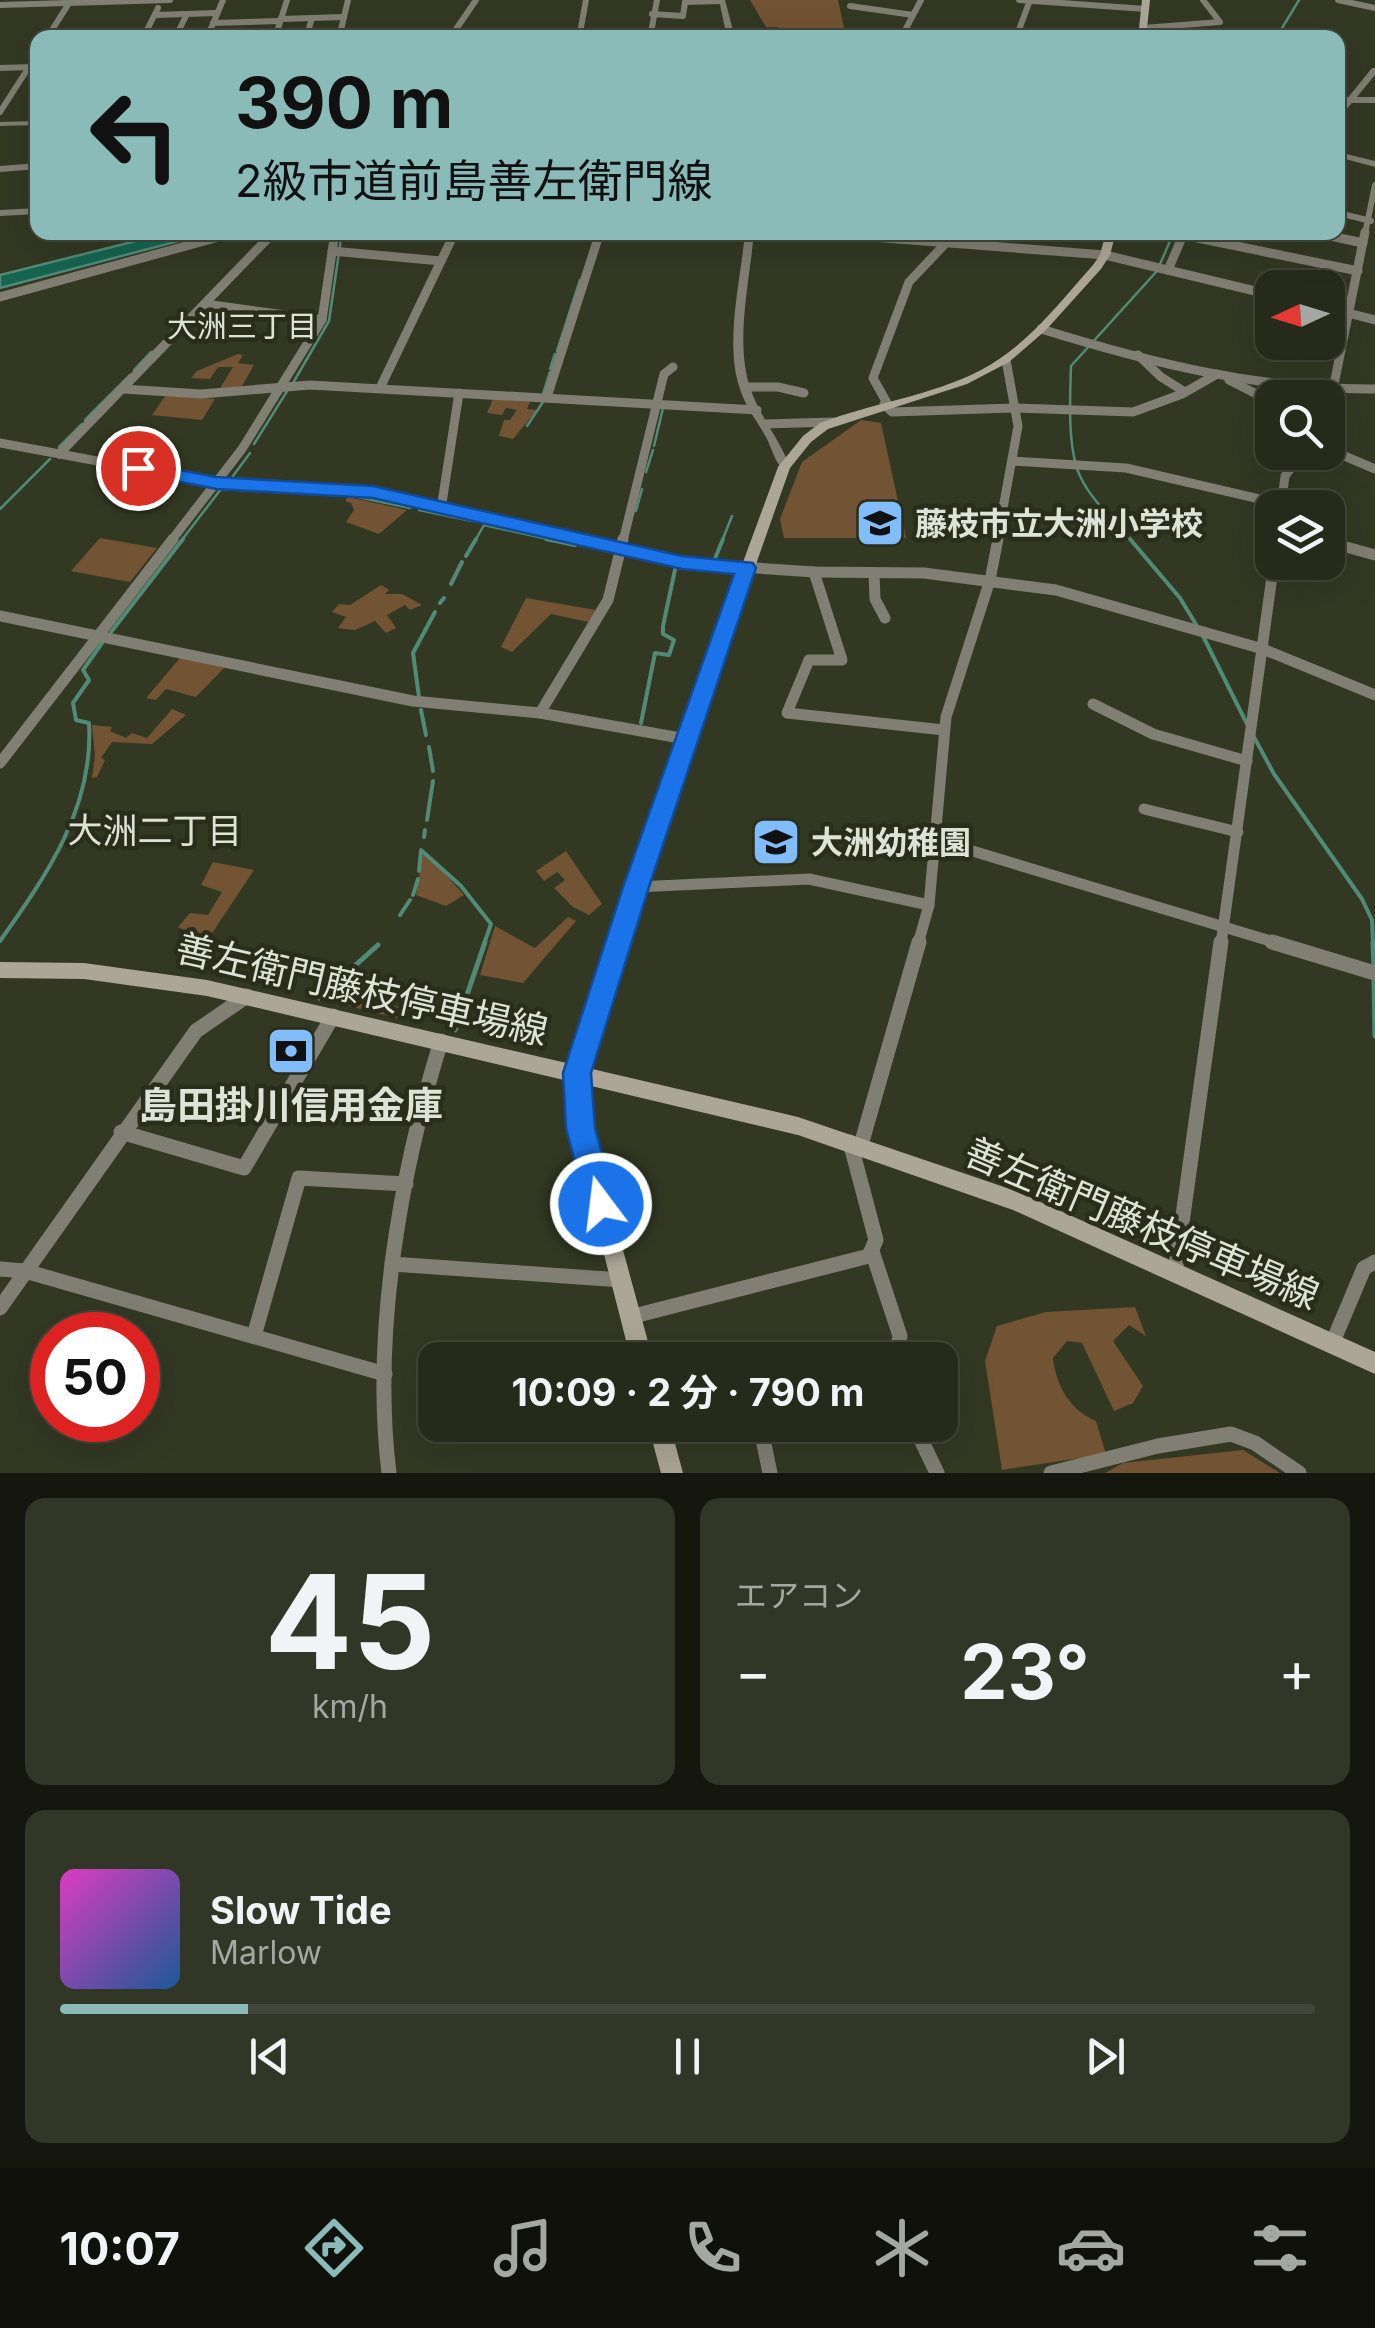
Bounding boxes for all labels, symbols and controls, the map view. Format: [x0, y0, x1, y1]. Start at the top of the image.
text: 390 m [235, 60, 453, 145]
icon: left [70, 70, 200, 200]
text: 2級市道前島善左衛門線 [235, 153, 712, 208]
north arrow [1255, 270, 1345, 360]
map controls [1255, 270, 1345, 580]
district label: 大洲三丁目 [167, 308, 317, 344]
button: search [1255, 380, 1345, 470]
pin [96, 426, 181, 511]
icon: arrive [111, 441, 166, 496]
button: layers [1255, 490, 1345, 580]
school or university icon: 藤枝市立大洲小学校 [854, 497, 906, 549]
place label: 藤枝市立大洲小学校 [915, 504, 1203, 543]
district label: 大洲二丁目 [67, 809, 243, 851]
school or university icon: 大洲幼稚園 [750, 816, 802, 868]
place label: 大洲幼稚園 [811, 823, 971, 862]
street label: 善左衛門藤枝停車場線 [172, 924, 552, 1054]
bank icon: 島田掛川信用金庫 [265, 1025, 317, 1077]
place label: 島田掛川信用金庫 [139, 1082, 443, 1128]
street label: 善左衛門藤枝停車場線 [958, 1128, 1326, 1318]
position arrow [549, 1152, 653, 1256]
speed limit sign: 50 [30, 1312, 160, 1442]
text: 10:09 · 2 分 · 790 m [511, 1369, 865, 1415]
text: 45 [264, 1543, 436, 1700]
text: エアコン [735, 1576, 863, 1615]
text: 23° [960, 1626, 1090, 1717]
text: − [735, 1639, 771, 1705]
text: + [1279, 1639, 1315, 1705]
text: km/h [312, 1687, 388, 1726]
text: Slow Tide [210, 1887, 392, 1933]
text: Marlow [210, 1933, 322, 1972]
icon: previous [242, 2029, 297, 2084]
icon: pause [660, 2029, 715, 2084]
icon: next [1078, 2029, 1133, 2084]
icon: directions [299, 2213, 369, 2283]
icon: music [488, 2213, 558, 2283]
icon: phone [678, 2213, 748, 2283]
icon: climate [867, 2213, 937, 2283]
icon: car [1056, 2213, 1126, 2283]
icon: filters [1245, 2213, 1315, 2283]
text: 10:07 [60, 2221, 180, 2276]

